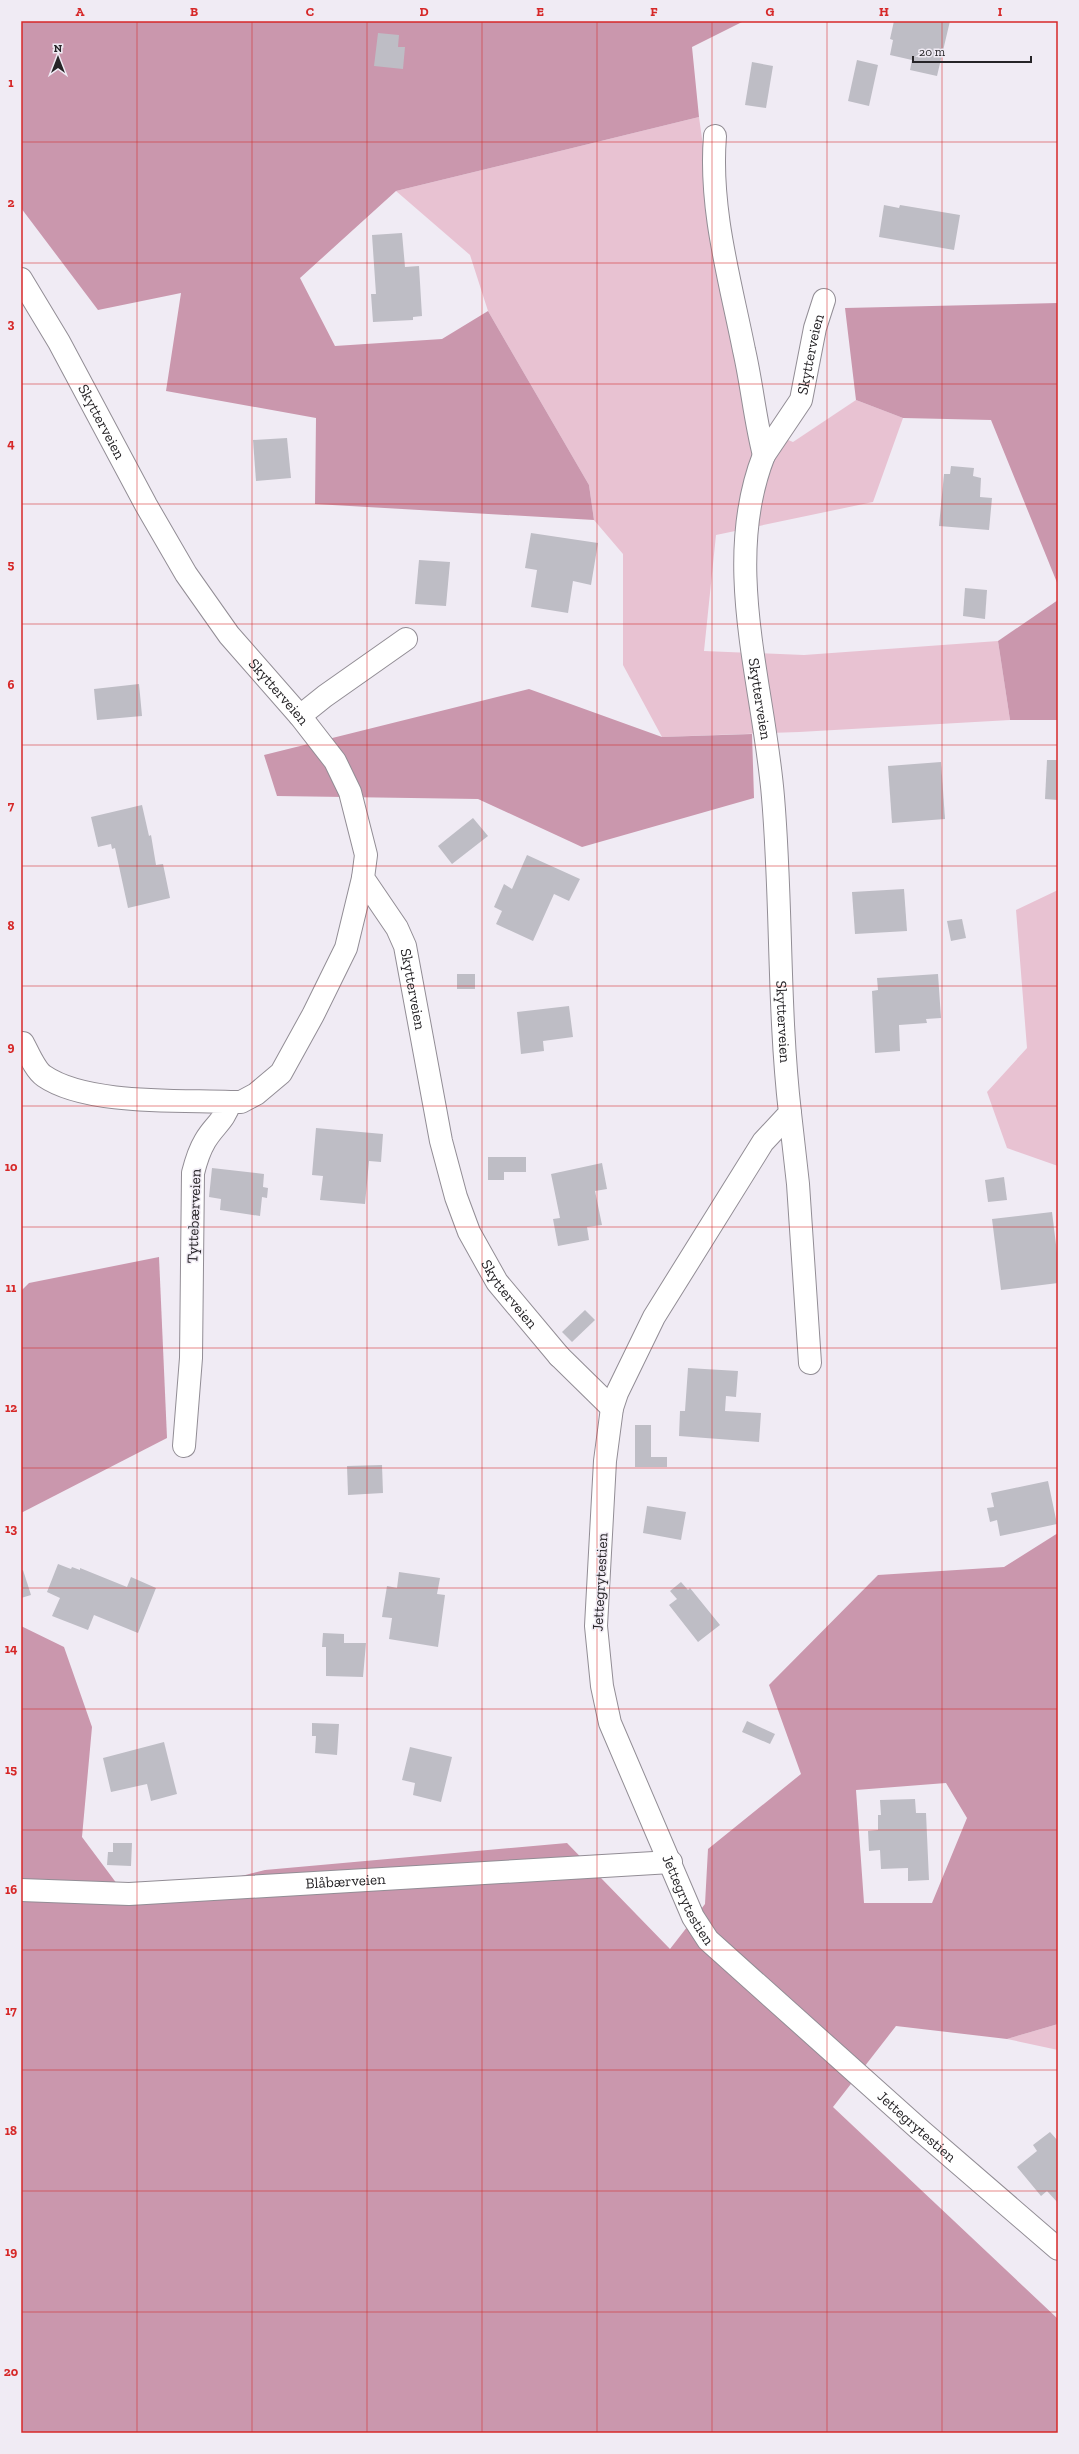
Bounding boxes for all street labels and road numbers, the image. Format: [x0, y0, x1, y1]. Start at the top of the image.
street label: Skytterveien [793, 311, 828, 396]
street label: Skytterveien [74, 381, 129, 463]
street label: Skytterveien [245, 655, 313, 729]
street label: Skytterveien [744, 657, 775, 741]
street label: Skytterveien [397, 947, 429, 1032]
street label: Skytterveien [772, 980, 794, 1064]
street label: Tyttebærveien [183, 1168, 205, 1264]
street label: Skytterveien [477, 1256, 541, 1333]
street label: Jettegrytestien [588, 1532, 612, 1632]
street label: Jettegrytestien [658, 1852, 718, 1949]
street label: Blåbærveien [305, 1870, 387, 1893]
street label: Jettegrytestien [874, 2087, 960, 2166]

